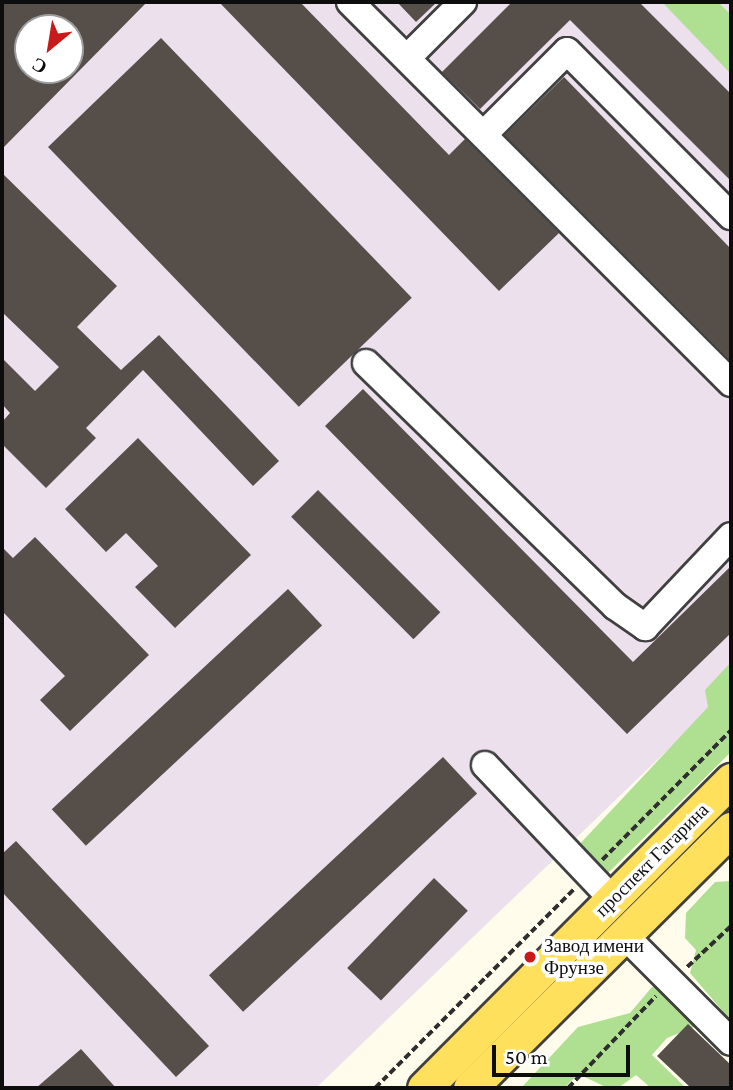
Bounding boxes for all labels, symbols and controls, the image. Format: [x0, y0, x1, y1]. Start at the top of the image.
north arrow [14, 14, 84, 84]
text: С [28, 53, 50, 78]
street label: проспект Гагарина [591, 799, 713, 921]
place label: Завод имени Фрунзе [544, 935, 644, 979]
marker: Завод имени Фрунзе [522, 949, 538, 965]
scale bar [495, 1030, 633, 1074]
text: 50 m [505, 1045, 548, 1069]

